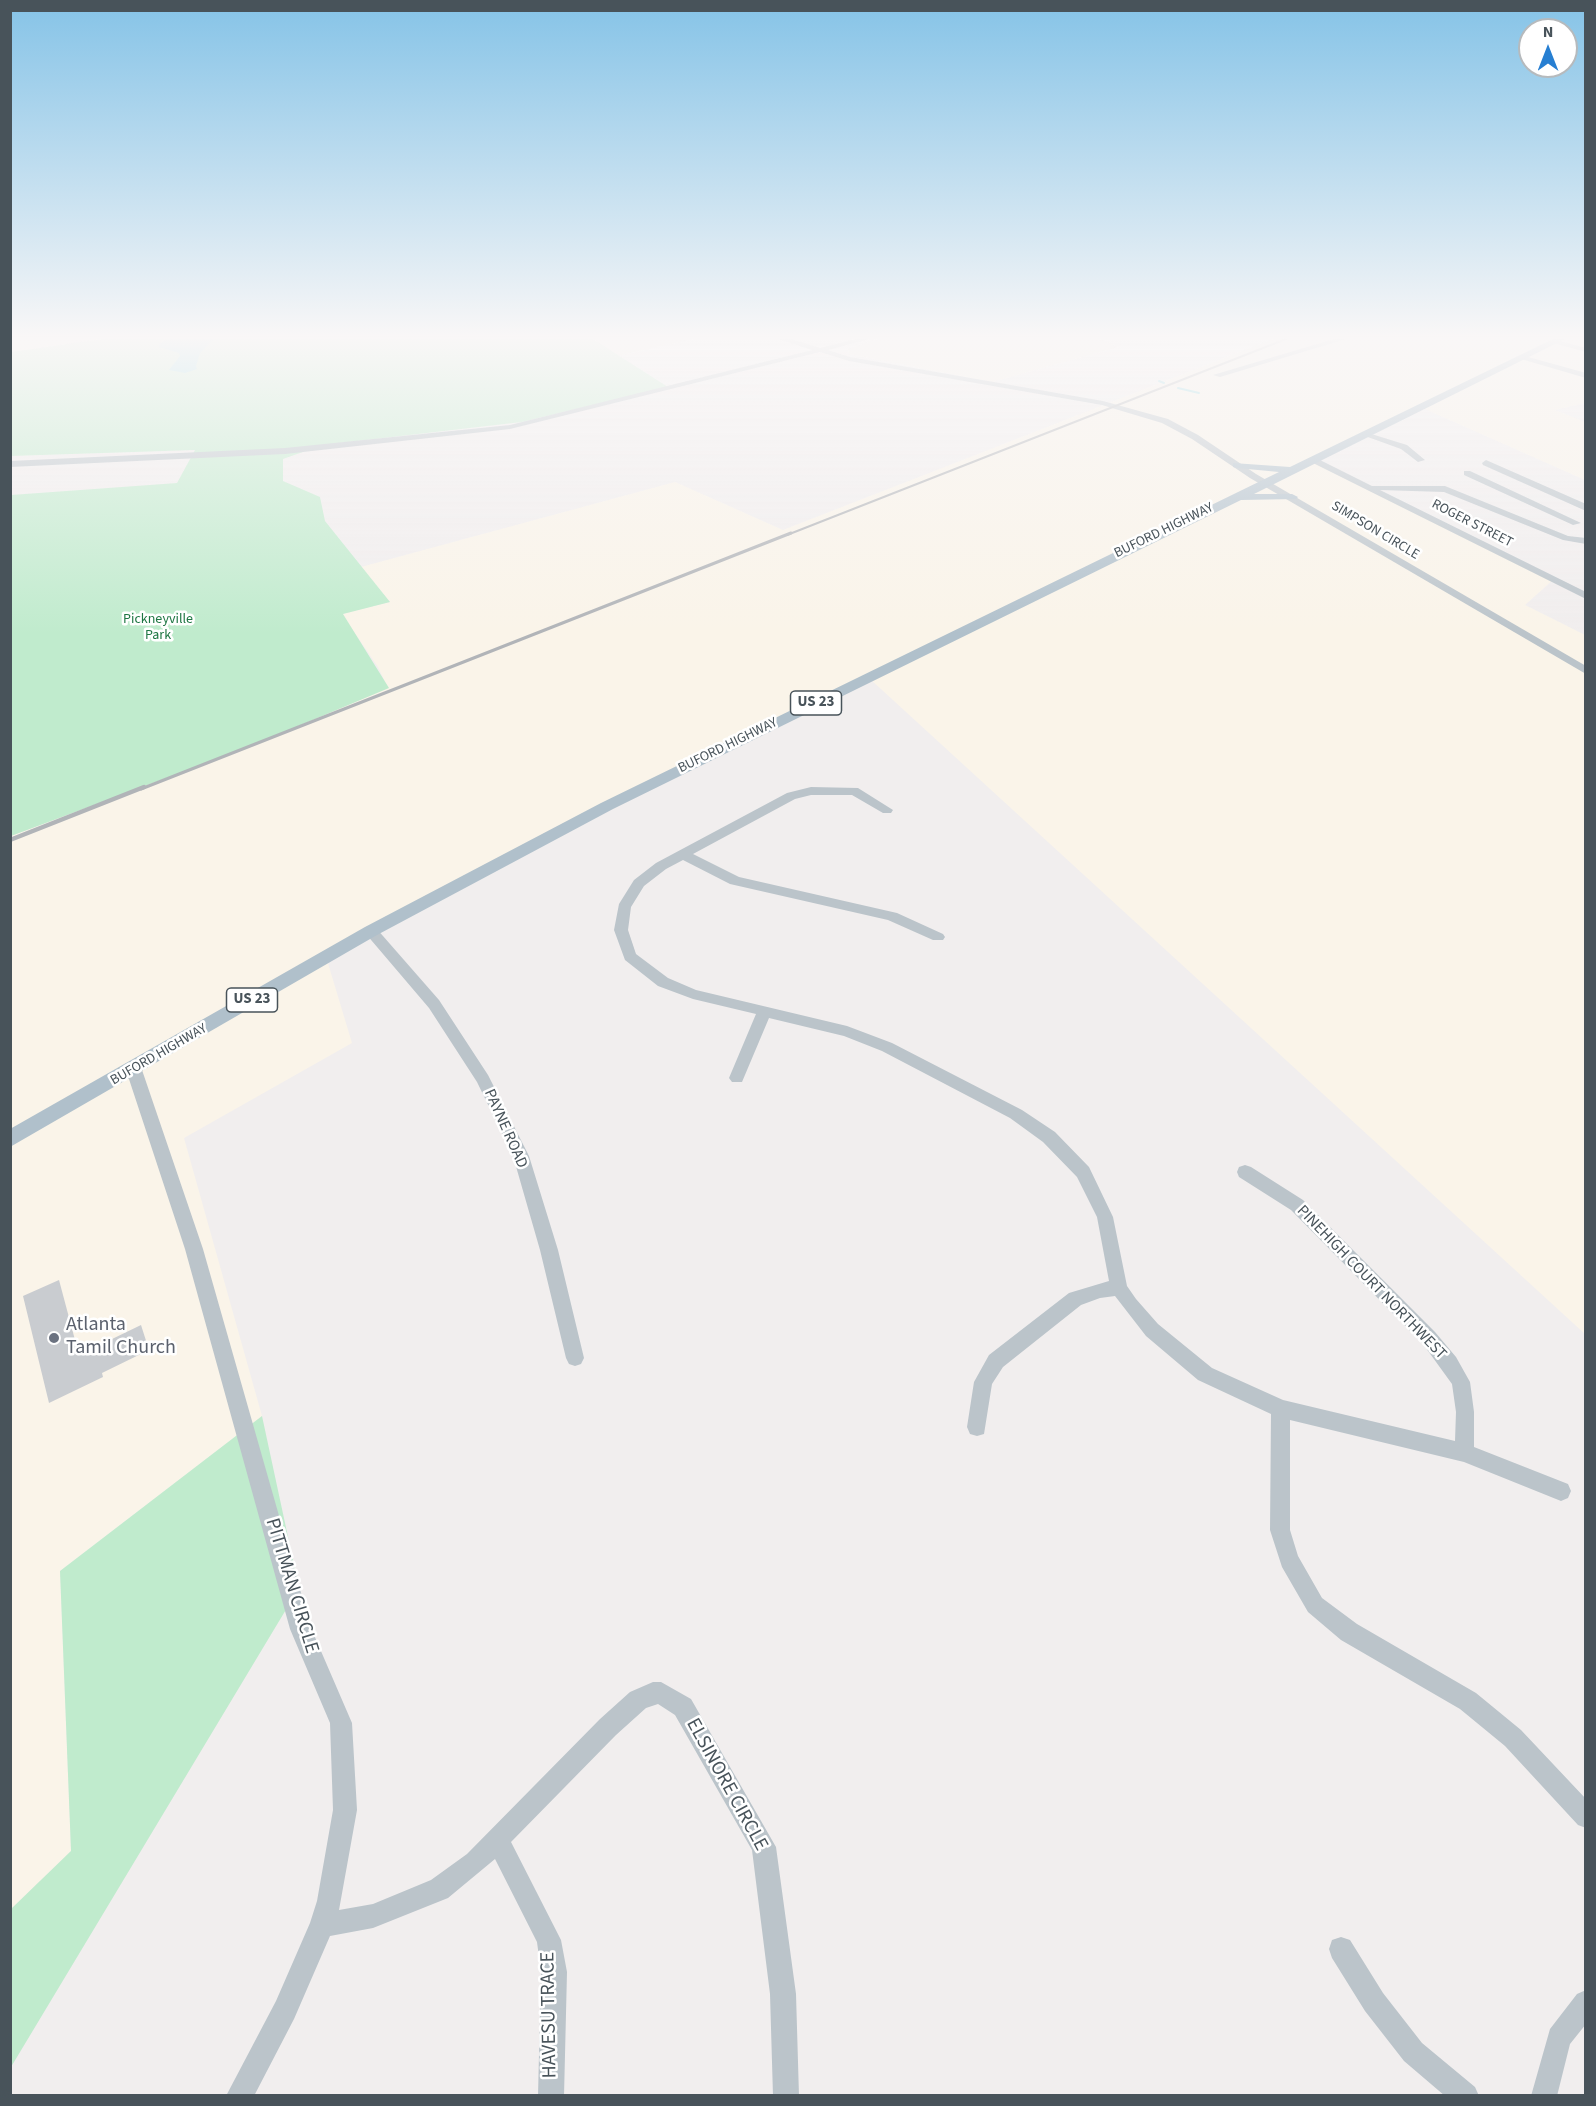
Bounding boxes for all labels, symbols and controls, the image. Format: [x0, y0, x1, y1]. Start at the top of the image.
north arrow [1518, 18, 1578, 78]
text: N [1543, 21, 1553, 43]
street label: ROGER STREET [1429, 496, 1515, 552]
street label: SIMPSON CIRCLE [1328, 498, 1422, 564]
street label: BUFORD HIGHWAY [1112, 500, 1216, 562]
park label: Pickneyville Park [123, 612, 193, 644]
road number: US 23 [790, 691, 842, 715]
street label: BUFORD HIGHWAY [676, 715, 780, 777]
road number: US 23 [226, 988, 278, 1012]
street label: BUFORD HIGHWAY [108, 1021, 210, 1089]
street label: PAYNE ROAD [479, 1087, 531, 1171]
street label: PINEHIGH COURT NORTHWEST [1292, 1202, 1450, 1364]
place label: Atlanta Tamil Church [66, 1314, 176, 1361]
marker: Atlanta Tamil Church [47, 1331, 61, 1345]
street label: PITTMAN CIRCLE [259, 1516, 323, 1656]
street label: ELSINORE CIRCLE [680, 1715, 772, 1855]
street label: HAVESU TRACE [537, 1951, 563, 2079]

